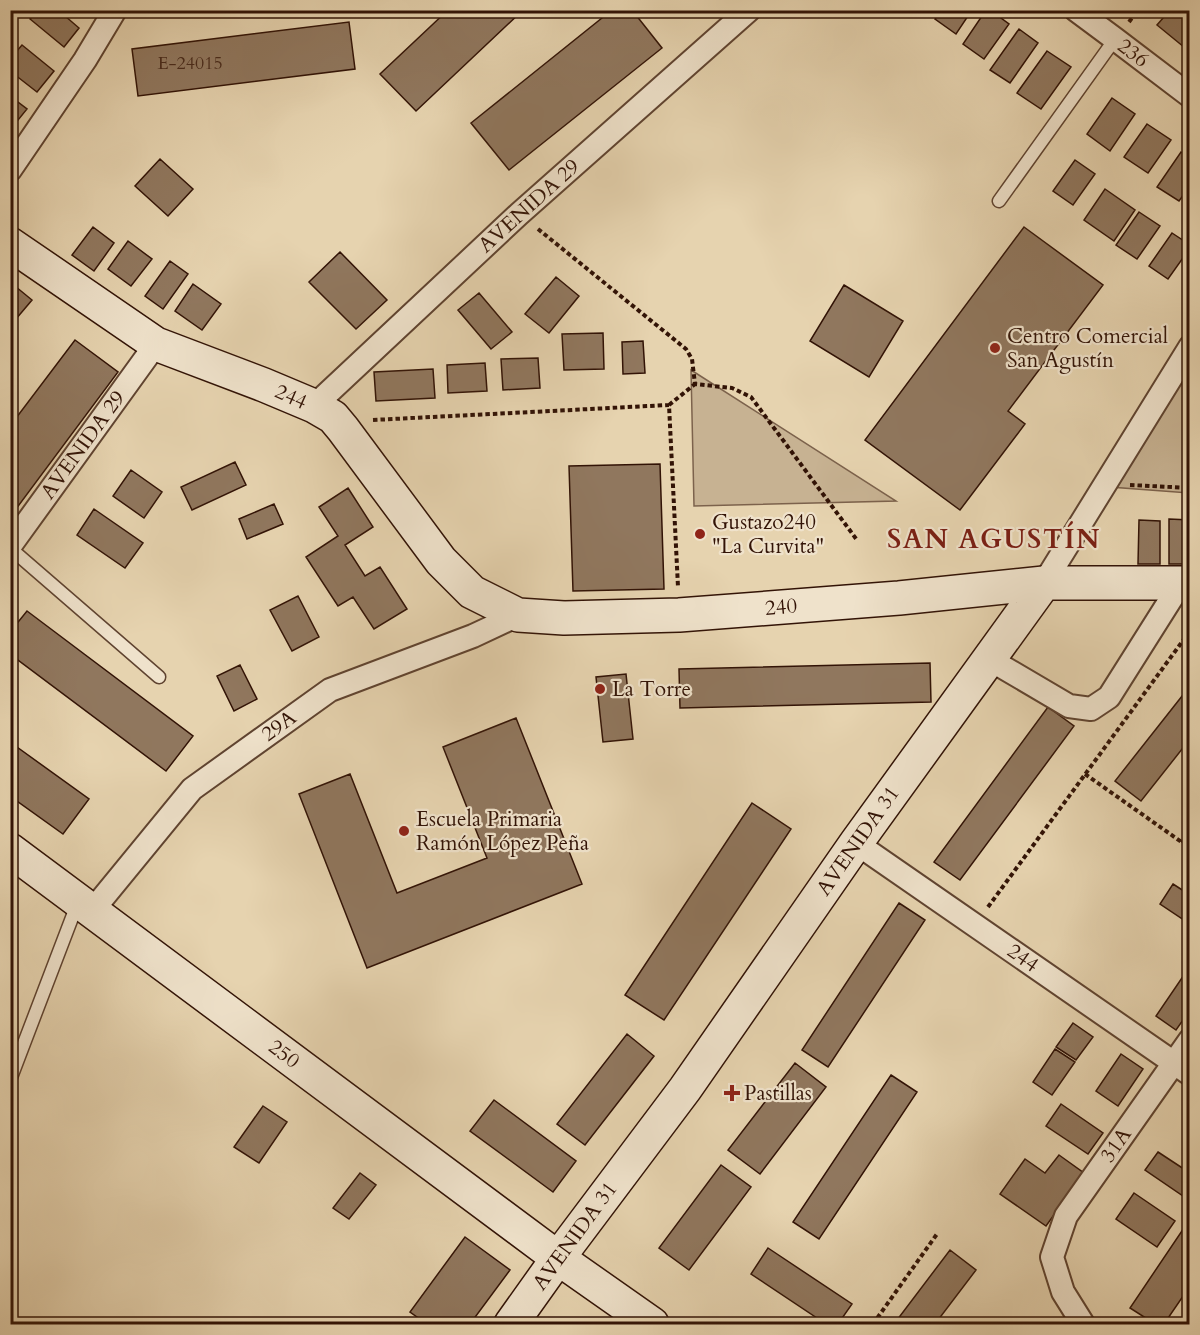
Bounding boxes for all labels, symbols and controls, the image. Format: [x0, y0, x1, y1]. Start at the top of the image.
street label: 236 [1111, 32, 1155, 74]
house number: E-24015 [157, 51, 223, 76]
street label: AVENIDA 29 [472, 152, 586, 259]
place label: Centro Comercial San Agustín [1007, 322, 1168, 375]
marker: Centro Comercial San Agustín [988, 341, 1002, 355]
street label: 244 [270, 377, 312, 417]
street label: AVENIDA 29 [34, 385, 132, 505]
place label: Gustazo240 "La Curvita" [712, 508, 824, 561]
district label: SAN AGUSTÍN [887, 521, 1101, 558]
marker: Gustazo240 "La Curvita" [693, 527, 707, 541]
street label: 240 [764, 591, 798, 623]
place label: La Torre [612, 675, 691, 704]
marker: La Torre [593, 682, 607, 696]
street label: 29A [256, 704, 302, 748]
street label: AVENIDA 31 [810, 780, 906, 902]
place label: Escuela Primaria Ramón López Peña [416, 805, 589, 858]
marker: Escuela Primaria Ramón López Peña [397, 824, 411, 838]
street label: 244 [1001, 937, 1045, 979]
street label: 250 [262, 1033, 306, 1075]
place label: Pastillas [744, 1079, 812, 1108]
marker: Pastillas [725, 1086, 739, 1100]
street label: 31A [1094, 1122, 1138, 1168]
street label: AVENIDA 31 [526, 1176, 624, 1296]

